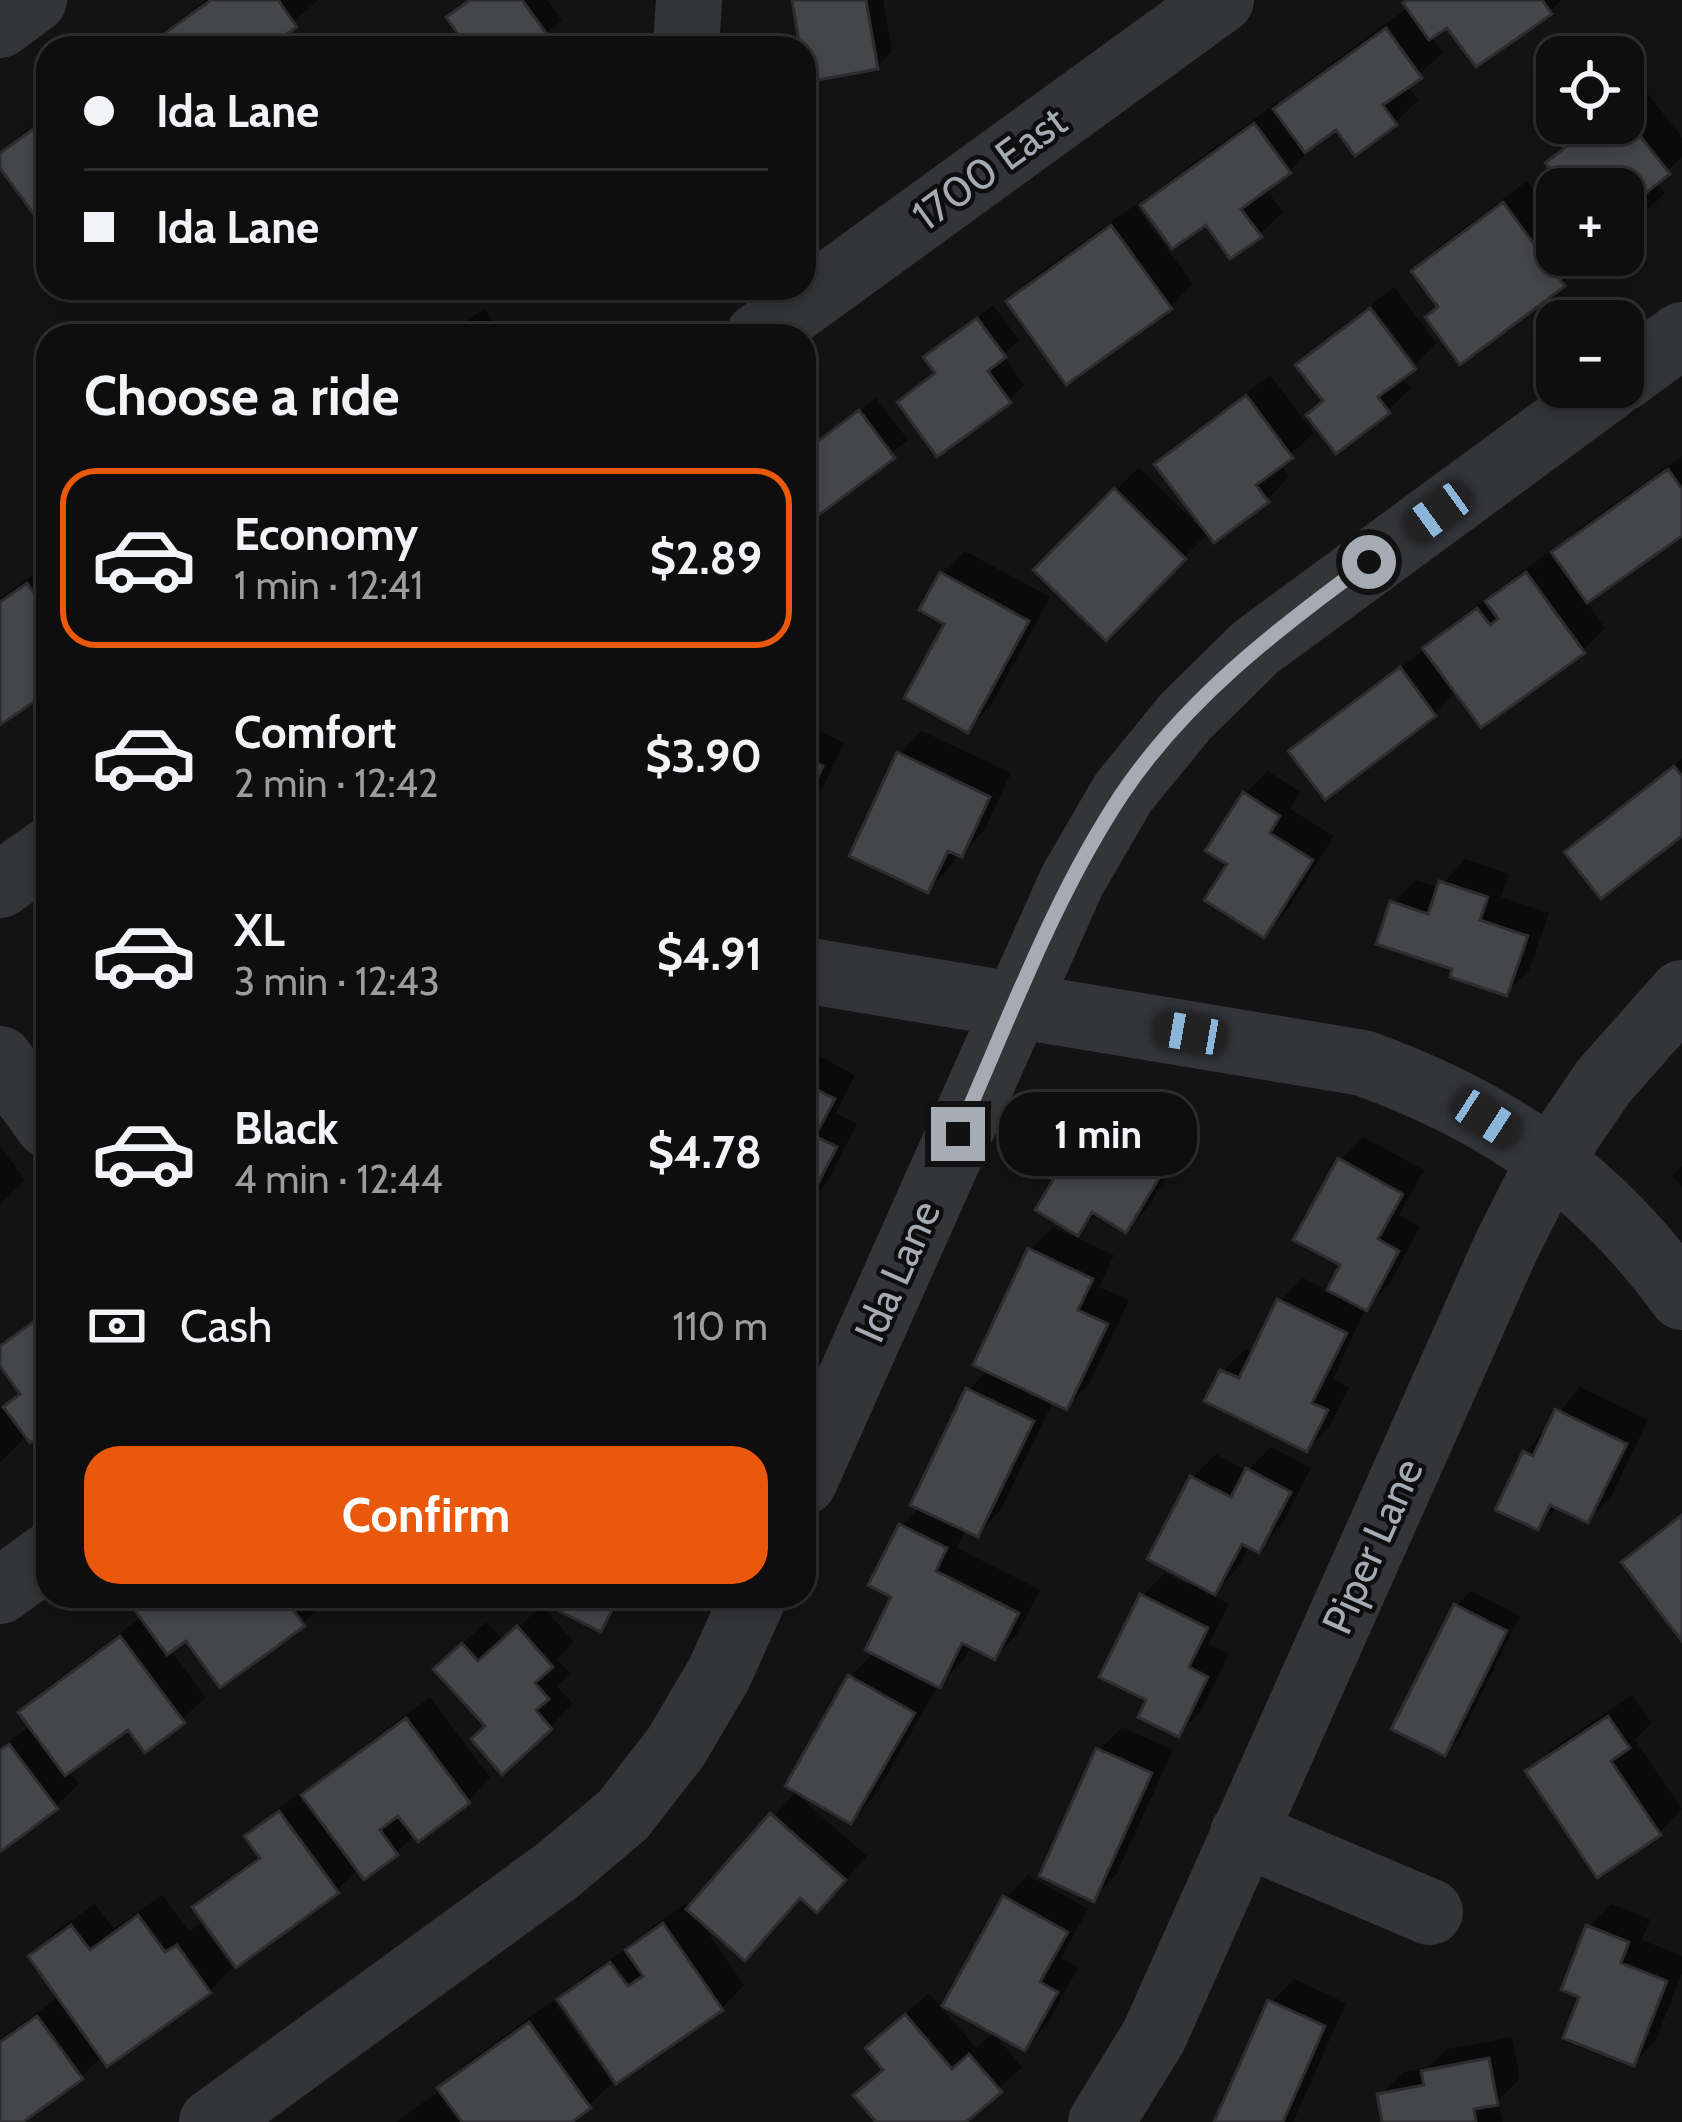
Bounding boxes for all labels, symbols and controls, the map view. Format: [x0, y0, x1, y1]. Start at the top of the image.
map controls [1536, 36, 1644, 408]
button: locate [1536, 36, 1644, 144]
text: Ida Lane [156, 84, 319, 138]
street label: 1700 East [902, 95, 1076, 241]
button: + [1536, 168, 1644, 276]
text: Ida Lane [156, 200, 319, 254]
button: − [1536, 300, 1644, 408]
text: Choose a ride [84, 363, 399, 429]
car [1398, 476, 1478, 548]
icon: car [90, 504, 198, 612]
text: Economy [234, 507, 418, 561]
text: $2.89 [650, 531, 762, 585]
route start [1342, 535, 1396, 589]
text: 1 min · 12:41 [234, 561, 423, 609]
icon: car [90, 702, 198, 810]
text: Comfort [234, 705, 397, 759]
text: $3.90 [645, 729, 762, 783]
text: 2 min · 12:42 [234, 759, 439, 807]
icon: car [90, 900, 198, 1008]
text: XL [234, 903, 285, 957]
text: $4.91 [657, 927, 762, 981]
text: 3 min · 12:43 [234, 957, 440, 1005]
car [1151, 1009, 1229, 1057]
car [1446, 1083, 1526, 1153]
callout: 1 min [1000, 1092, 1198, 1176]
icon: car [90, 1098, 198, 1206]
text: Black [234, 1101, 338, 1155]
route end [931, 1107, 985, 1161]
text: 1 min [1054, 1110, 1142, 1158]
text: $4.78 [648, 1125, 762, 1179]
text: 4 min · 12:44 [234, 1155, 443, 1203]
street label: Ida Lane [843, 1192, 951, 1350]
icon: cash [84, 1293, 150, 1359]
text: Cash [180, 1299, 272, 1353]
text: 110 m [672, 1302, 768, 1350]
button: Confirm [84, 1446, 768, 1584]
street label: Piper Lane [1310, 1450, 1434, 1642]

